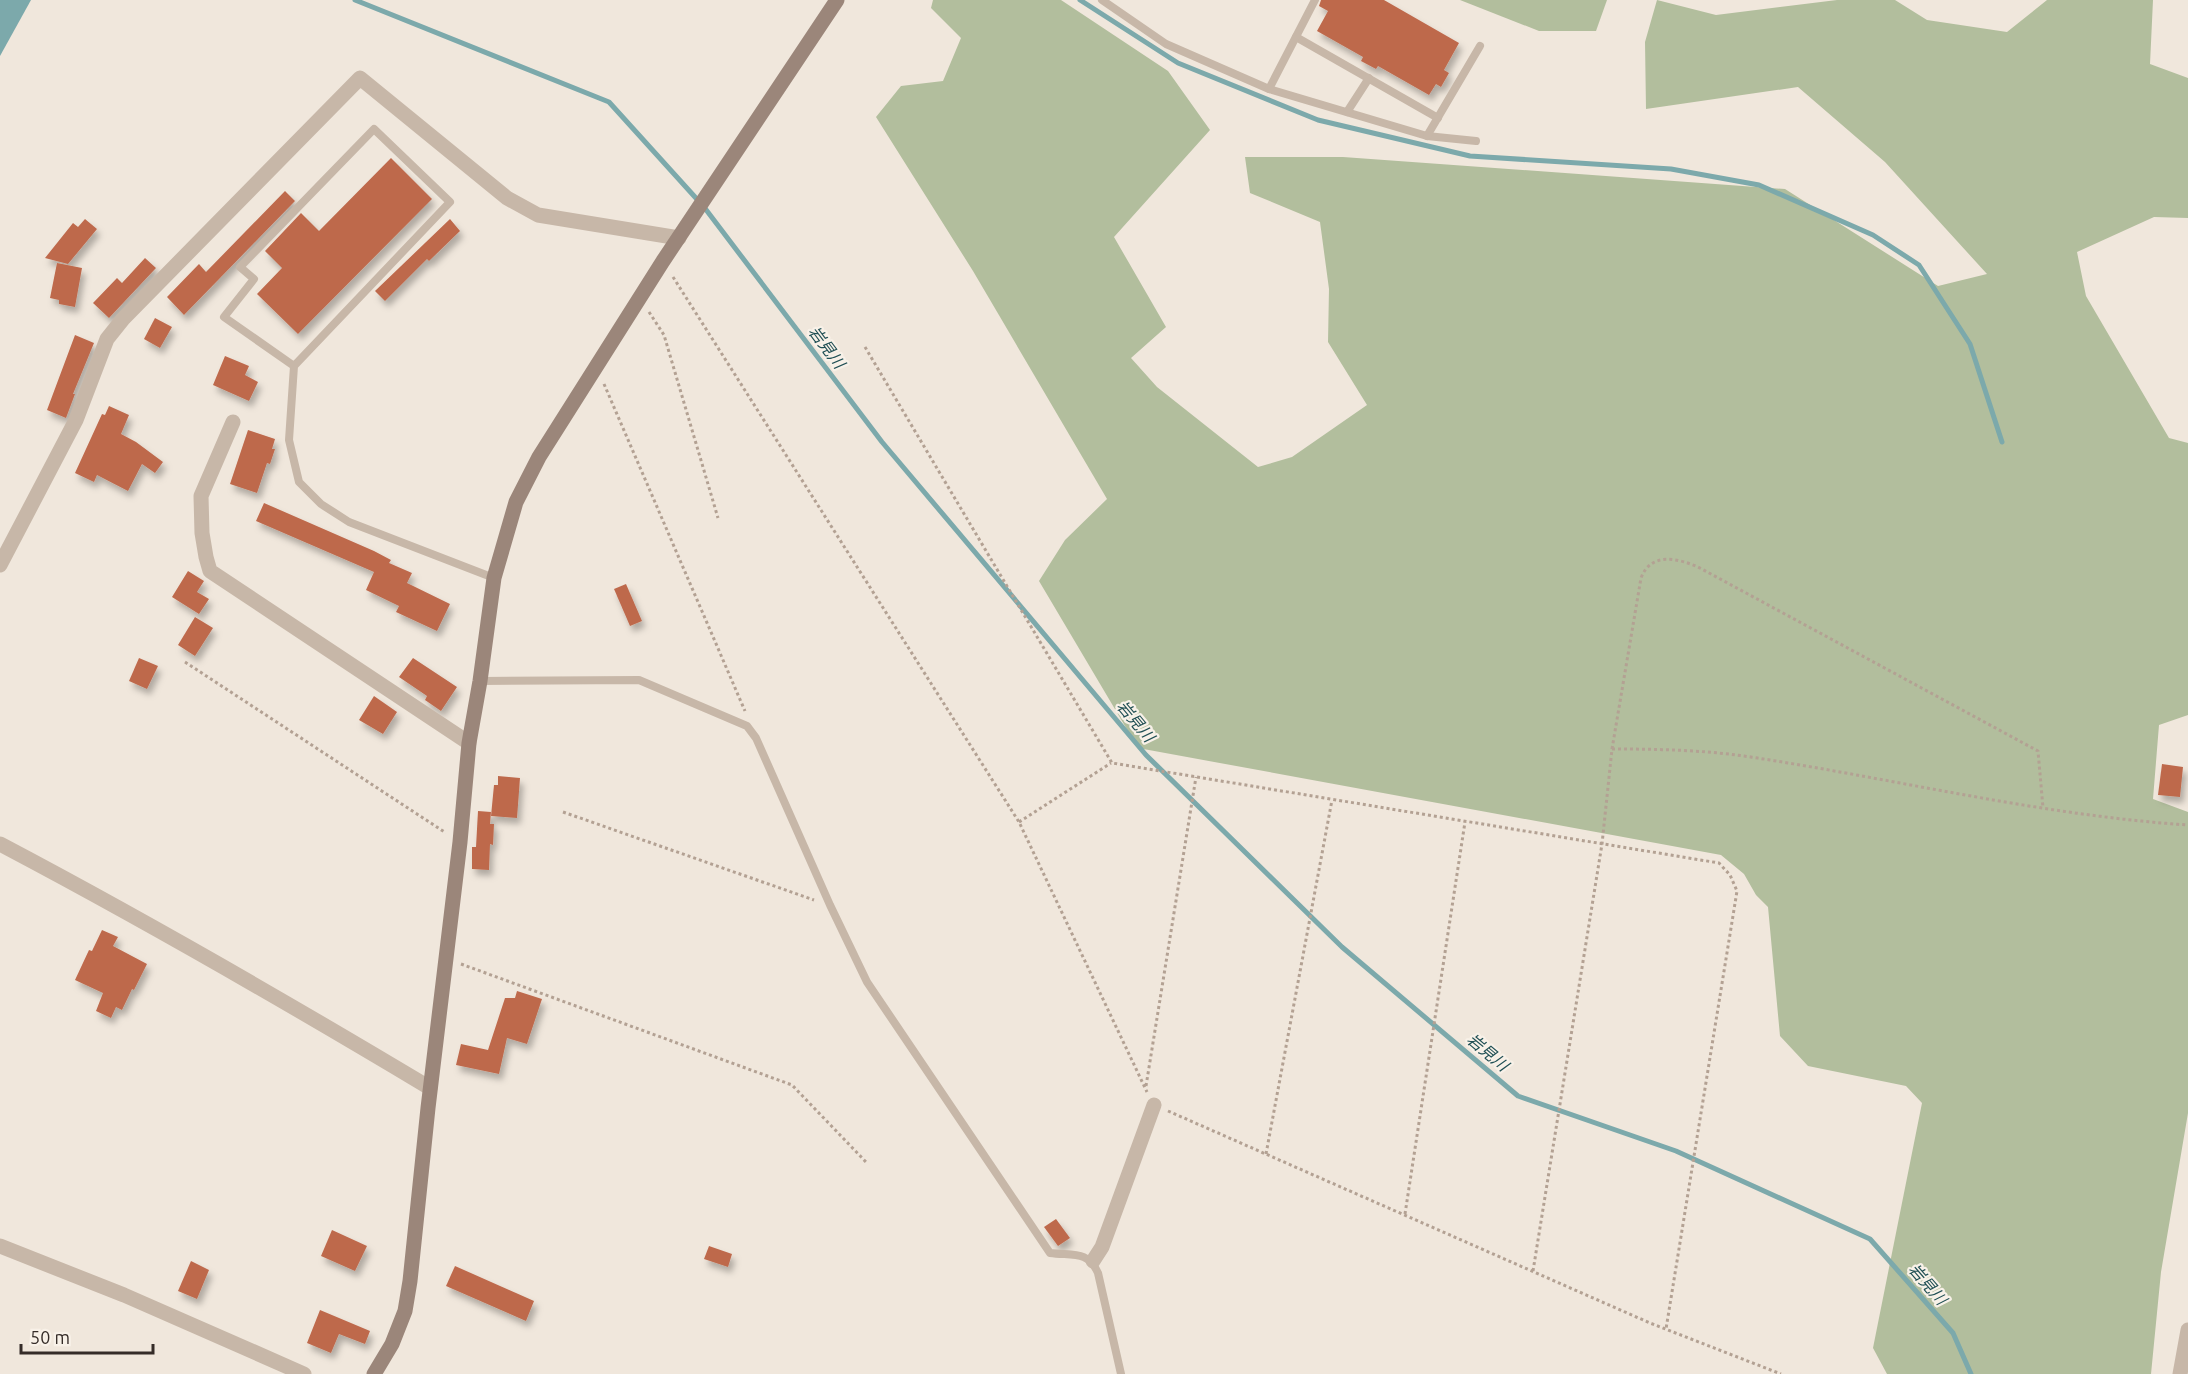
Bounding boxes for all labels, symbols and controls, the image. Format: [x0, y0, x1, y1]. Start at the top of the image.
water label: 岩見川 [805, 322, 850, 373]
water label: 岩見川 [1114, 697, 1160, 747]
water label: 岩見川 [1464, 1030, 1514, 1076]
water label: 岩見川 [1905, 1260, 1952, 1310]
scale bar [21, 1317, 153, 1355]
text: 50 m [30, 1327, 70, 1347]

